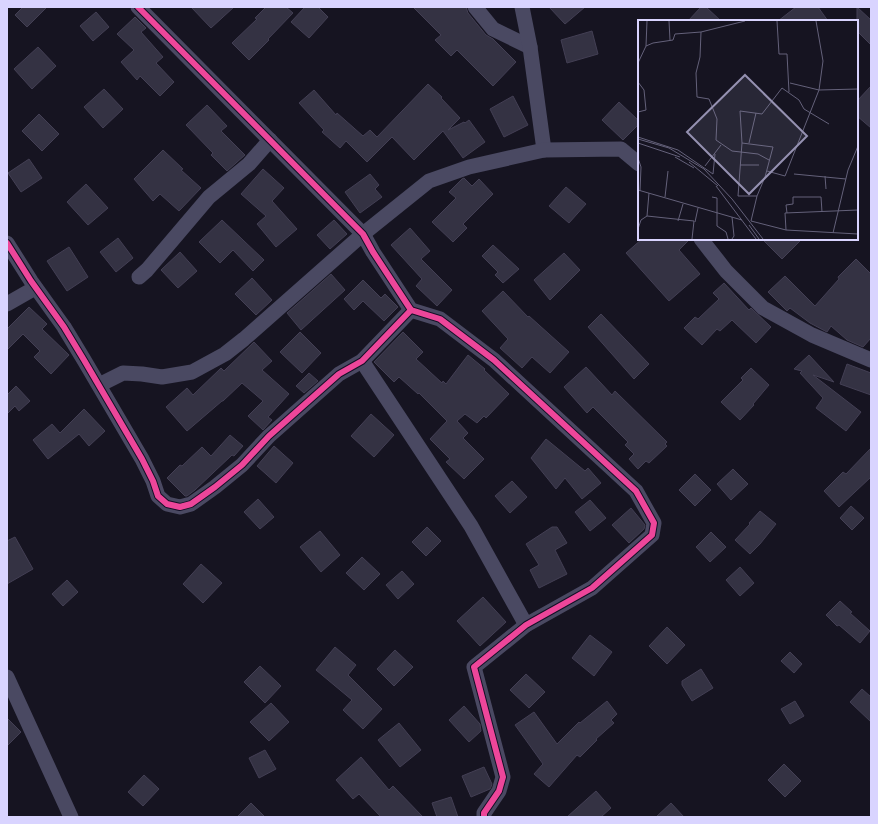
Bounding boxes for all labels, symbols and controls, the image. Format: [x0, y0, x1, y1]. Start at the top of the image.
inset map [638, 20, 858, 240]

